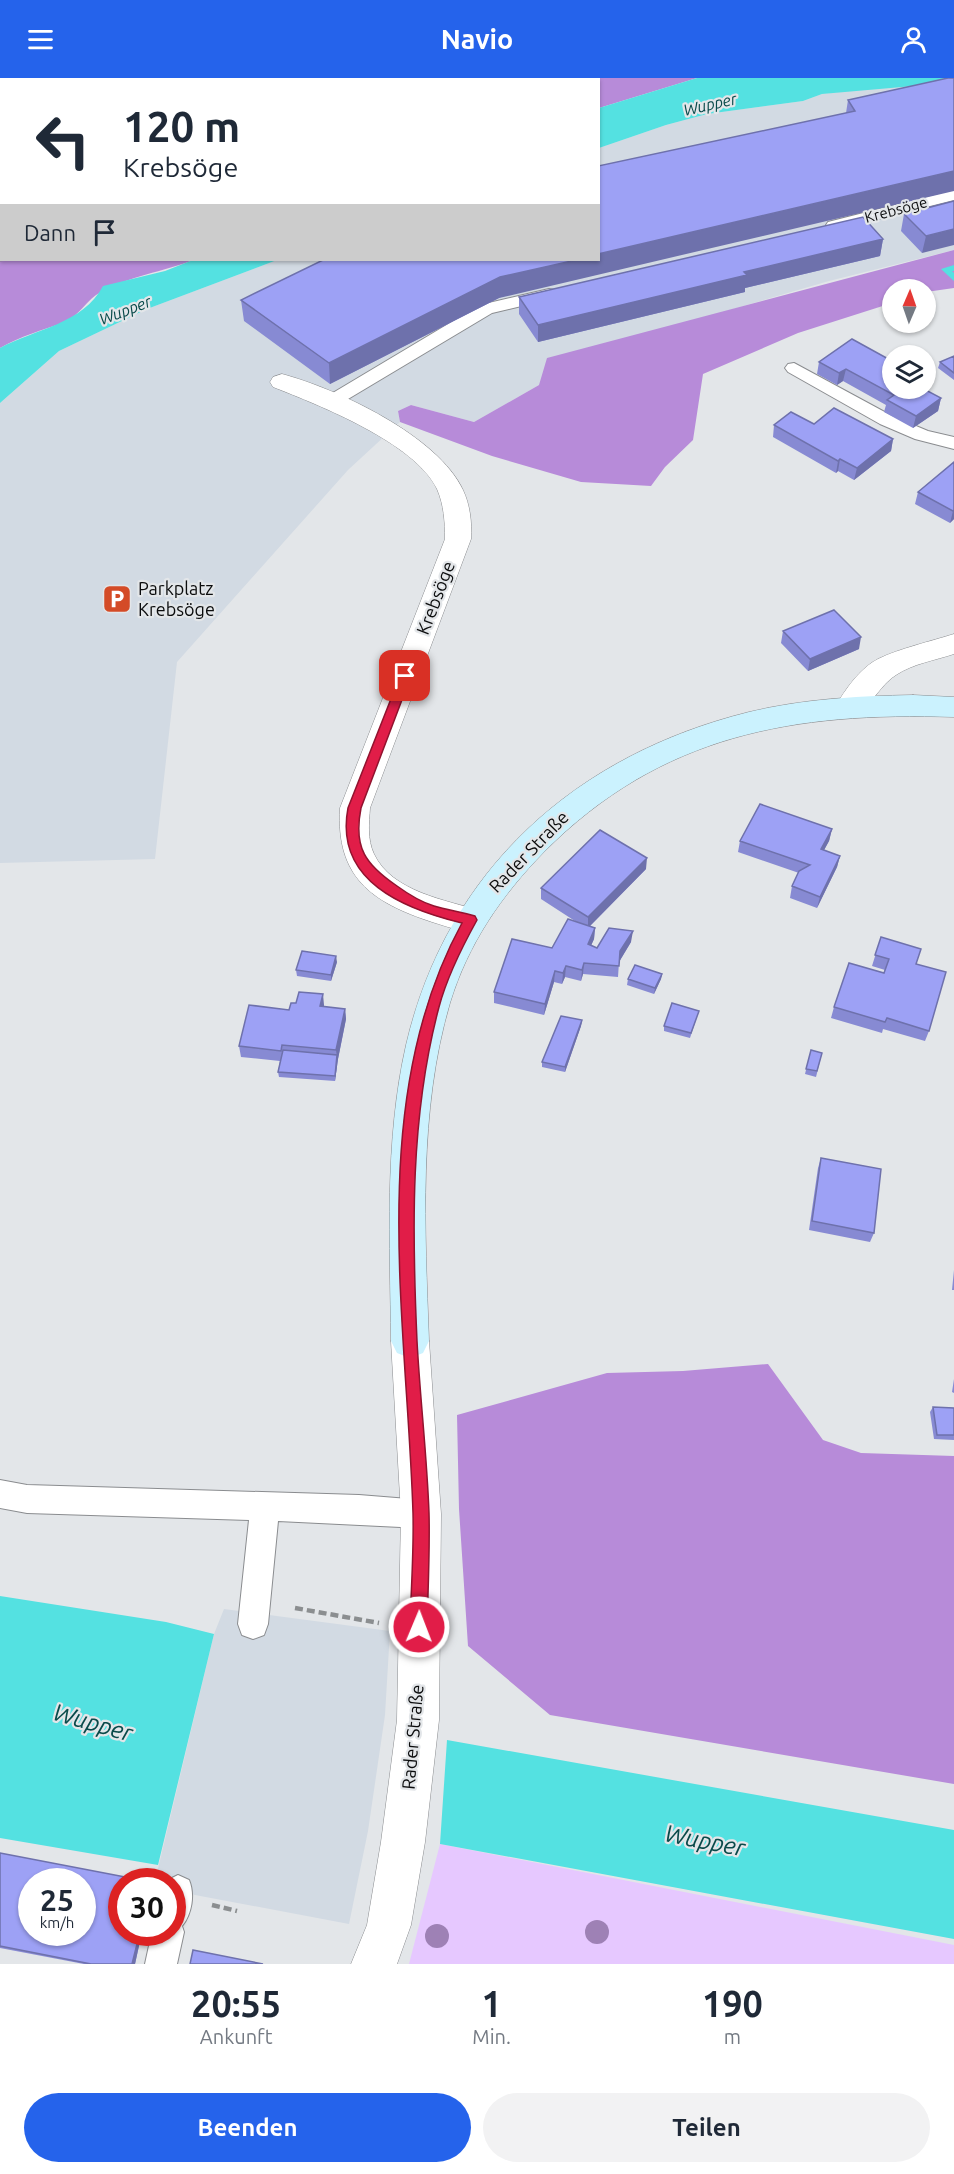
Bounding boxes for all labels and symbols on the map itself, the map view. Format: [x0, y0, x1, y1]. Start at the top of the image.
water label: Wupper [682, 89, 739, 119]
street label: Krebsöge [863, 193, 929, 226]
north arrow [882, 279, 936, 333]
water label: Wupper [97, 292, 154, 328]
street label: Krebsöge [412, 558, 458, 637]
place label: Parkplatz Krebsöge [138, 578, 215, 619]
parking icon: Parkplatz Krebsöge [101, 583, 133, 615]
pin [379, 650, 430, 701]
street label: Rader Straße [485, 807, 572, 896]
position arrow [387, 1595, 451, 1659]
street label: Rader Straße [397, 1684, 427, 1790]
water label: Wupper [50, 1698, 137, 1747]
water label: Wupper [663, 1820, 748, 1862]
speed limit sign: 30 [108, 1868, 186, 1946]

